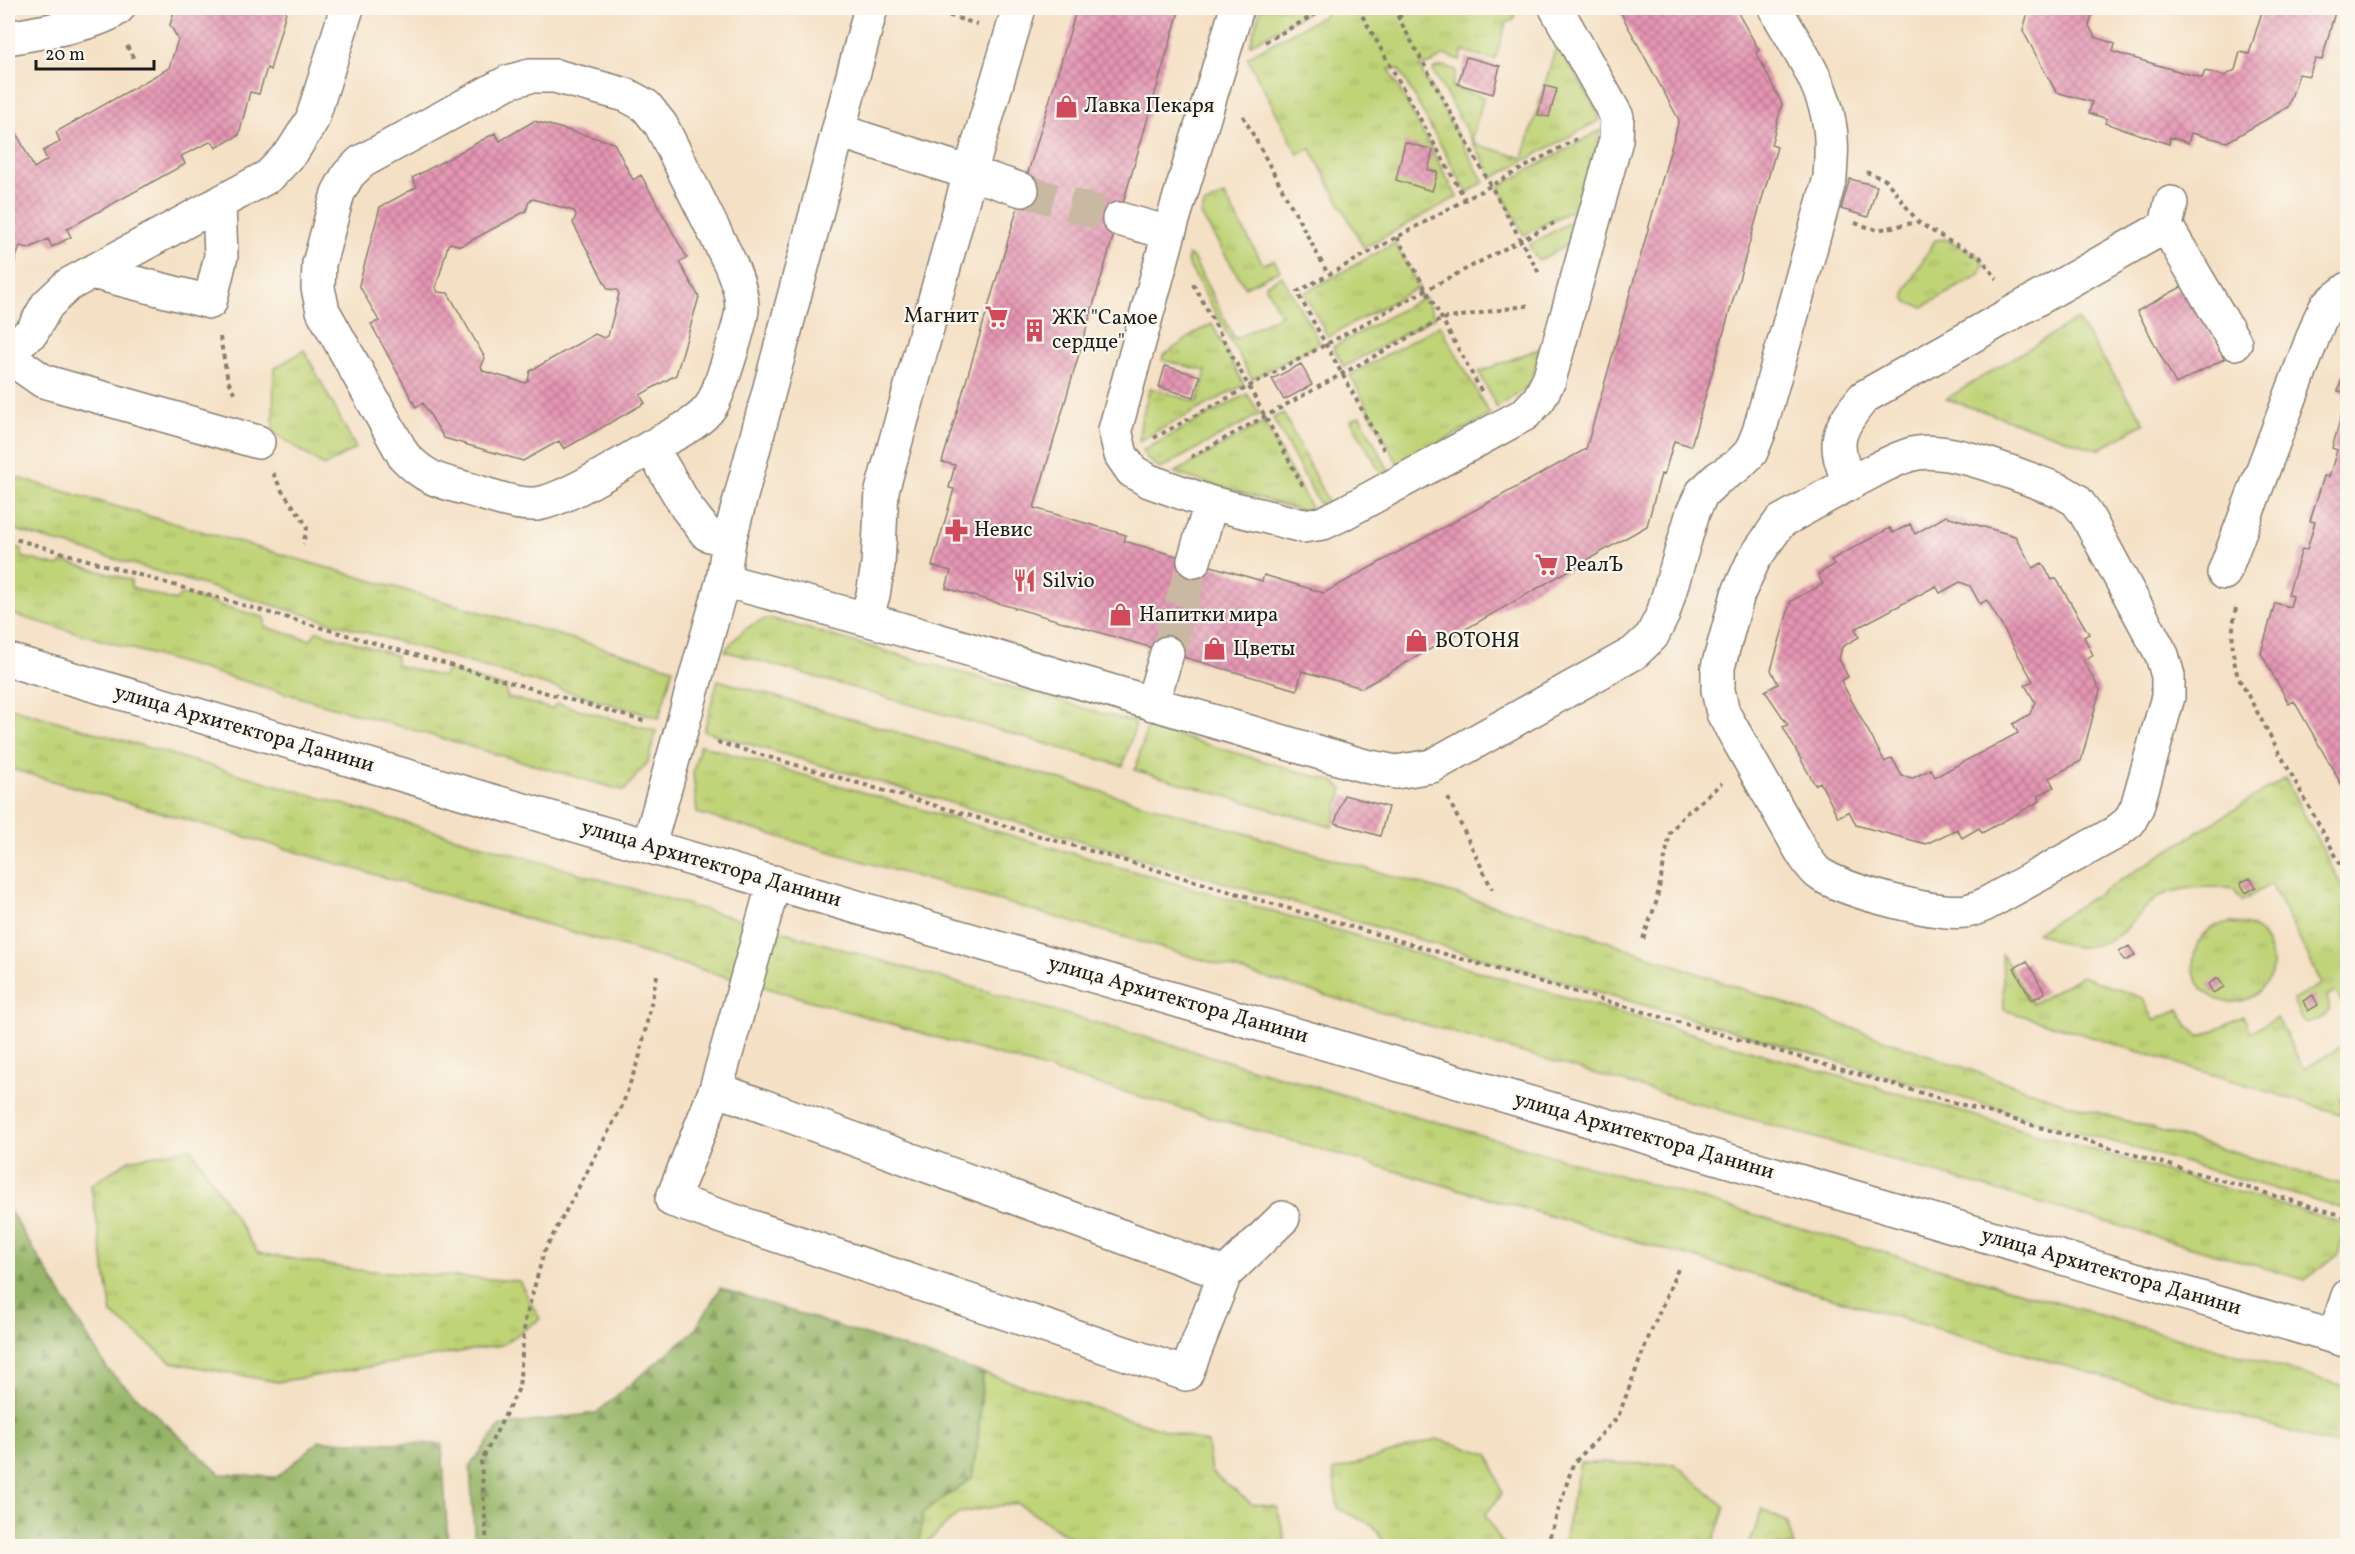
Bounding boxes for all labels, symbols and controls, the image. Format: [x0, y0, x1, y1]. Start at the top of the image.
scale bar [36, 33, 154, 71]
text: 20 m [45, 43, 85, 68]
place label: Лавка Пекаря [1084, 92, 1215, 121]
shop icon: Лавка Пекаря [1053, 93, 1079, 119]
place label: Магнит [904, 302, 979, 331]
supermarket icon: Магнит [984, 303, 1010, 329]
place label: ЖК "Самое сердце" [1052, 304, 1158, 357]
building icon: ЖК "Самое сердце" [1021, 317, 1047, 343]
place label: Невис [974, 516, 1033, 545]
pharmacy icon: Невис [943, 517, 969, 543]
place label: РеалЪ [1565, 551, 1624, 580]
supermarket icon: РеалЪ [1534, 552, 1560, 578]
place label: Silvio [1042, 567, 1095, 596]
restaurant icon: Silvio [1011, 568, 1037, 594]
place label: Напитки мира [1139, 601, 1279, 630]
shop icon: Напитки мира [1108, 602, 1134, 628]
place label: ВОТОНЯ [1435, 627, 1520, 656]
shop icon: ВОТОНЯ [1404, 628, 1430, 654]
place label: Цветы [1233, 635, 1296, 664]
shop icon: Цветы [1202, 636, 1228, 662]
street label: улица Архитектора Данини [110, 678, 378, 780]
street label: улица Архитектора Данини [577, 813, 845, 915]
street label: улица Архитектора Данини [1044, 949, 1312, 1051]
street label: улица Архитектора Данини [1510, 1085, 1778, 1187]
street label: улица Архитектора Данини [1977, 1221, 2245, 1323]

